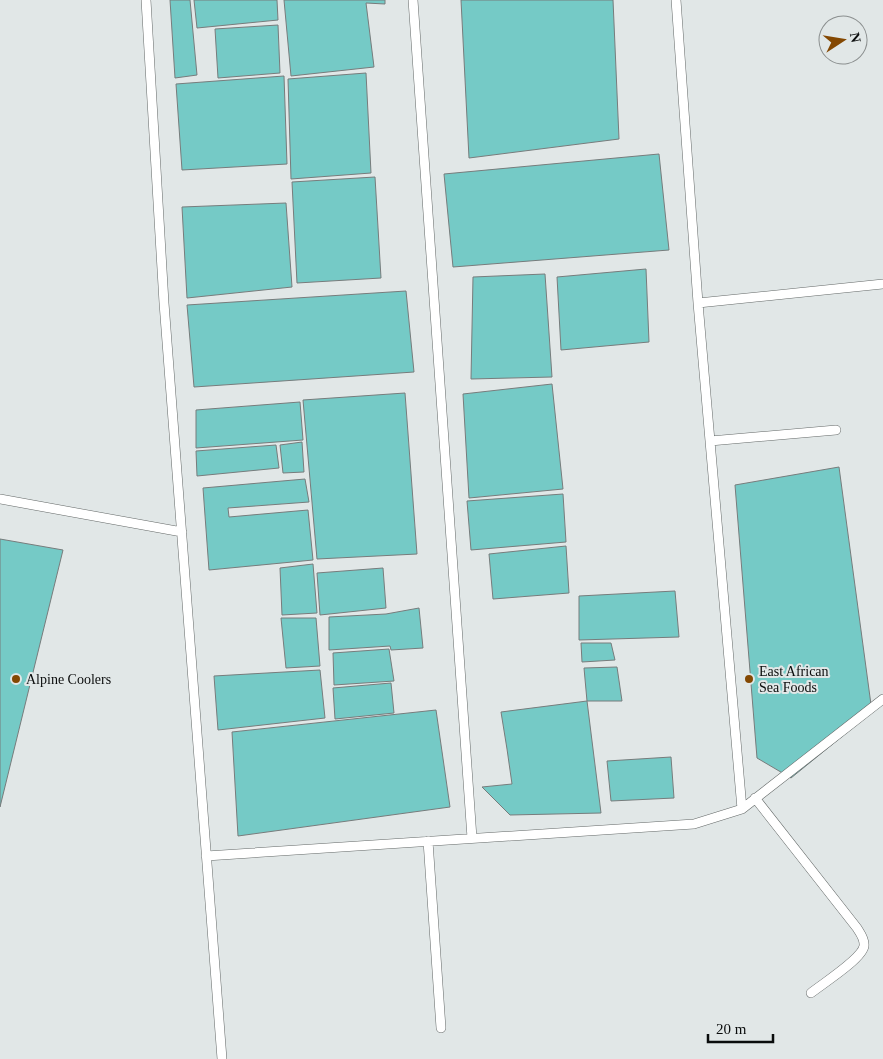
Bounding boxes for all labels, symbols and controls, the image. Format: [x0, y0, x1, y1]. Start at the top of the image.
north arrow [818, 15, 868, 65]
text: N [847, 31, 864, 44]
place label: East African Sea Foods [759, 664, 829, 695]
place label: Alpine Coolers [26, 672, 111, 687]
marker: Alpine Coolers [10, 673, 22, 685]
marker: East African Sea Foods [743, 673, 755, 685]
scale bar [708, 1012, 773, 1044]
text: 20 m [716, 1021, 747, 1037]

